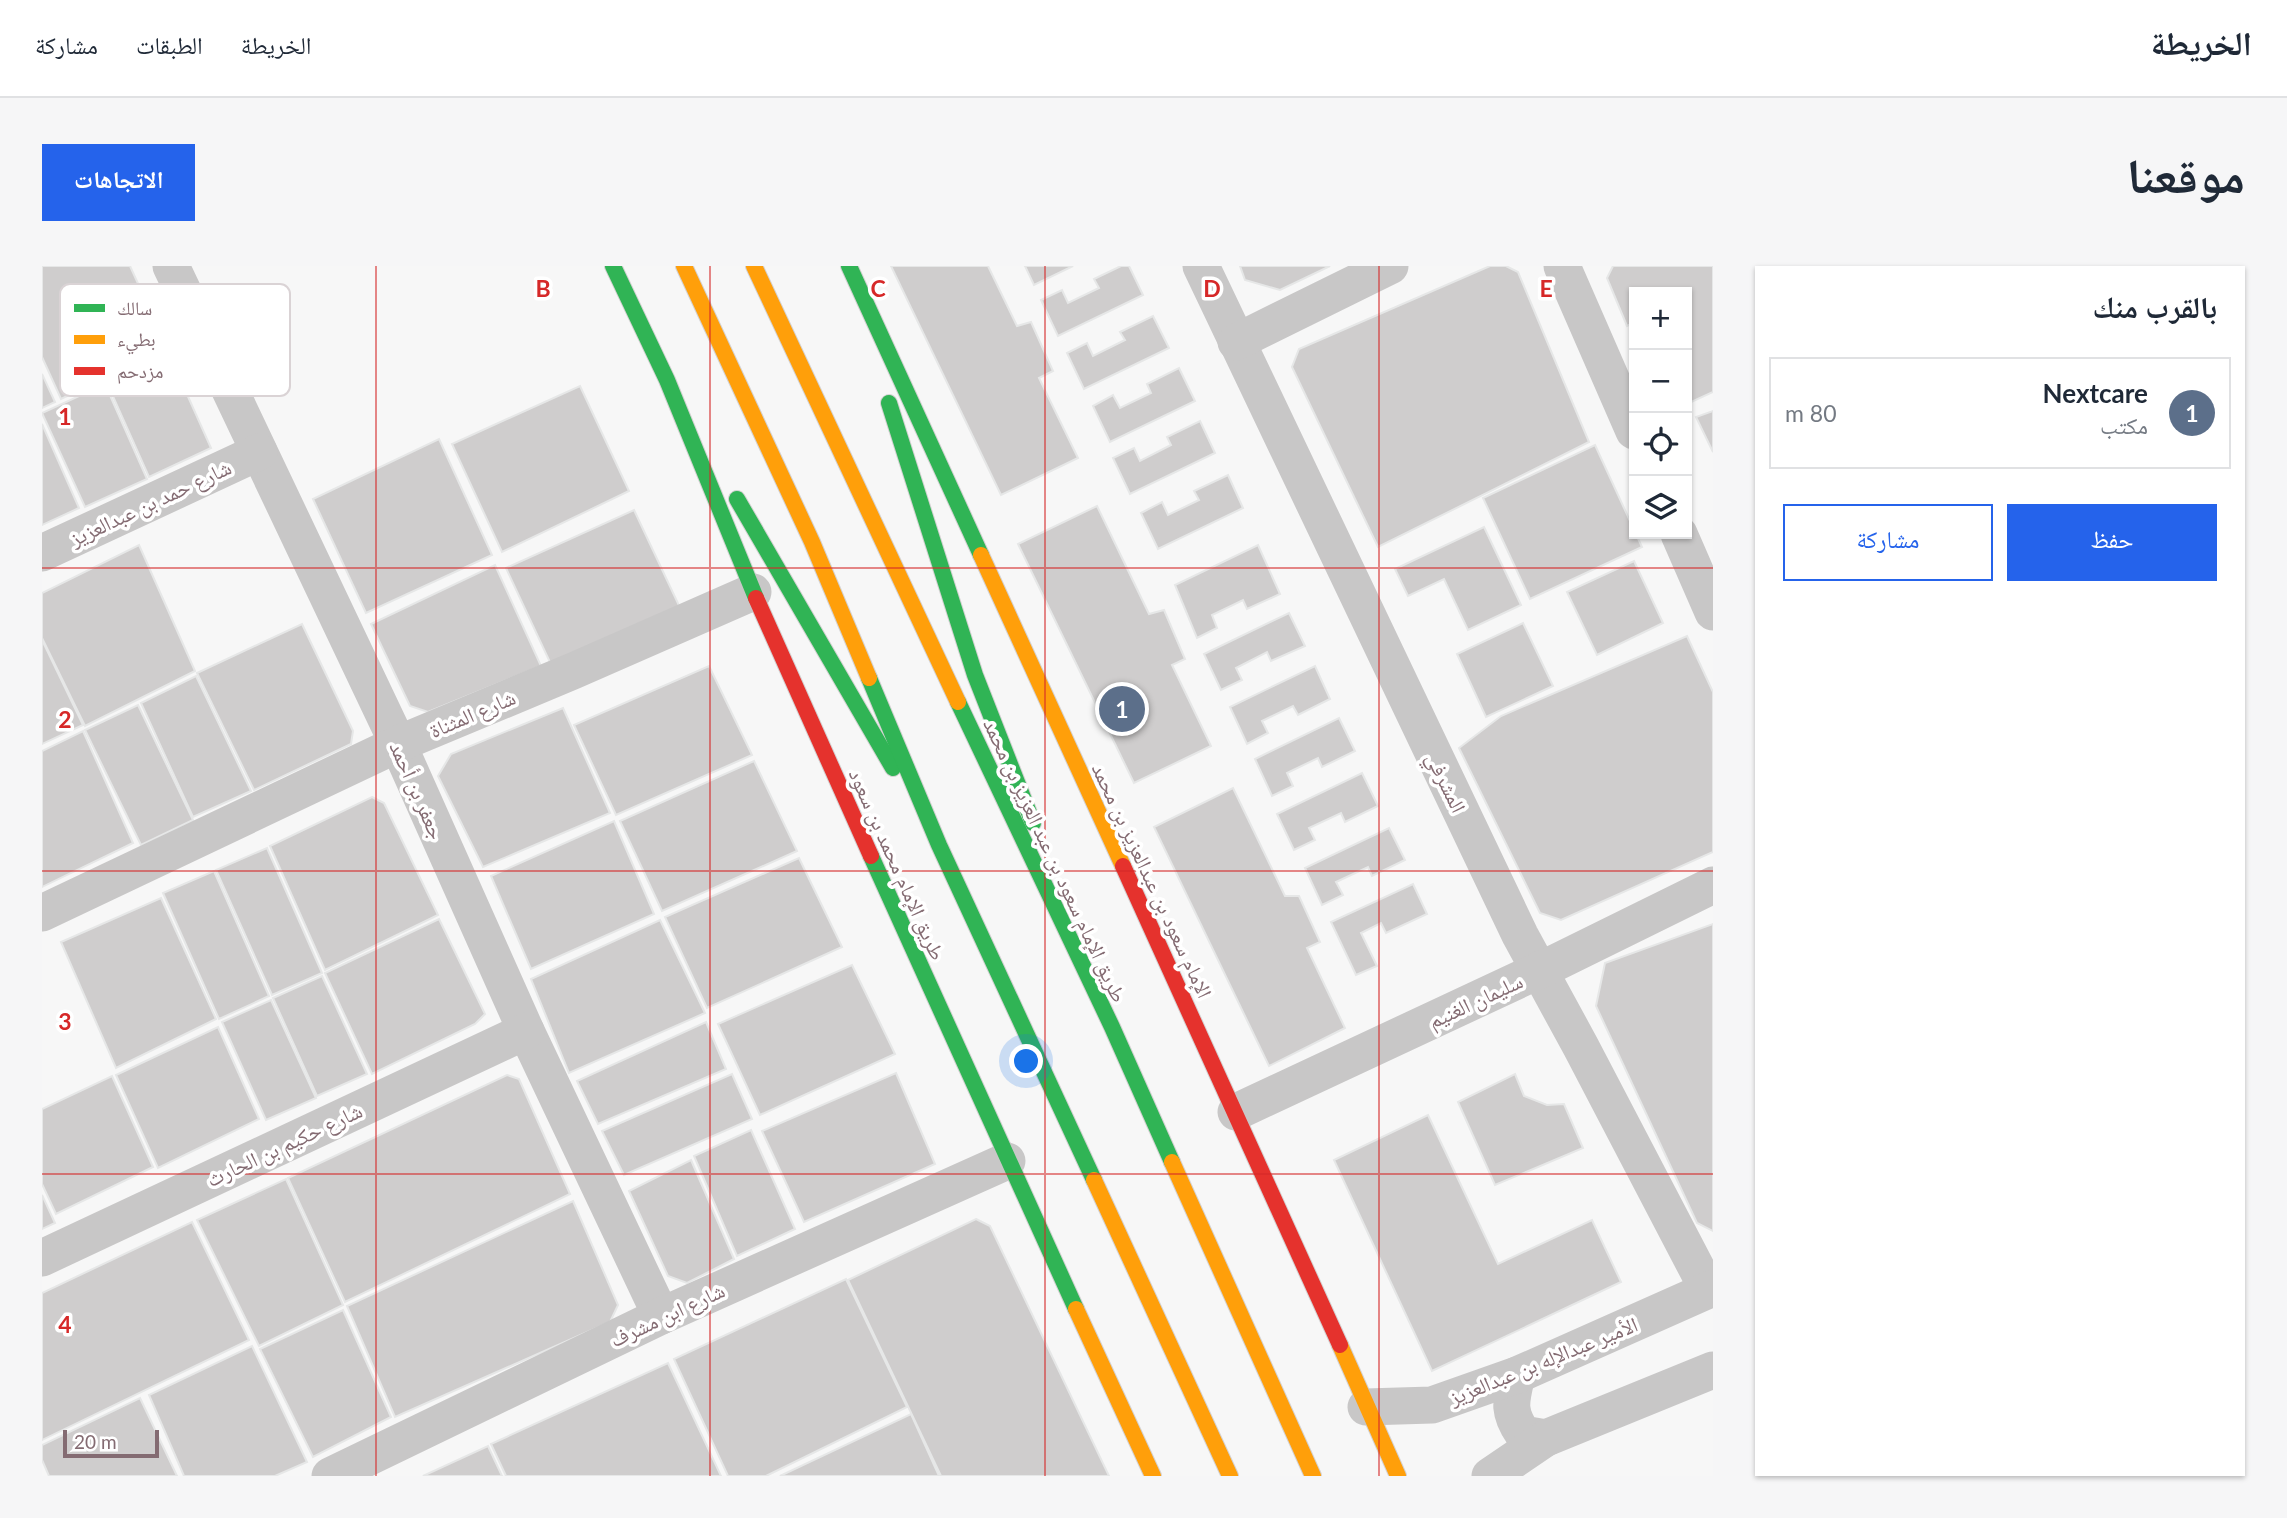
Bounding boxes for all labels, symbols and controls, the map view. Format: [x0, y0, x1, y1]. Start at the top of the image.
text: الخريطة [2151, 22, 2252, 62]
text: مشاركة [35, 30, 98, 59]
text: الطبقات [136, 30, 203, 59]
text: الخريطة [241, 30, 311, 59]
button: الاتجاهات [42, 144, 195, 221]
text: موقعنا [2127, 145, 2245, 203]
text: B [535, 274, 551, 302]
text: C [870, 274, 886, 302]
text: D [1203, 274, 1221, 302]
text: E [1539, 274, 1553, 302]
legend [60, 284, 290, 396]
map controls [1629, 287, 1692, 539]
button: + [1629, 287, 1692, 350]
text: بالقرب منك [2093, 288, 2217, 324]
text: سالك [117, 296, 152, 319]
text: بطيء [117, 327, 156, 355]
button: − [1629, 350, 1692, 413]
text: مزدحم [117, 359, 163, 384]
text: Nextcare [2043, 377, 2148, 409]
text: 80 m [1785, 399, 1837, 427]
text: 1 [2185, 399, 2199, 427]
text: 1 [58, 402, 72, 430]
text: مكتب [2100, 411, 2148, 439]
button: locate [1629, 413, 1692, 476]
street label: شارع حمد بن عبدالعزيز [64, 454, 235, 553]
button: layers [1629, 476, 1692, 539]
button: مشاركة [1783, 504, 1993, 581]
button: حفظ [2007, 504, 2217, 581]
pin: 1 [1099, 683, 1145, 735]
street label: شارع المثناة [425, 684, 520, 744]
text: 2 [58, 705, 72, 733]
street label: طريق الإمام سعود بن عبد العزيز بن محمد [976, 714, 1133, 1007]
street label: جعفر بن أحمد [384, 737, 451, 844]
street label: المشرفي [1417, 748, 1472, 818]
street label: الإمام سعود بن عبدالعزيز بن محمد [1085, 759, 1218, 1003]
street label: طريق الإمام محمد بن سعود [842, 764, 951, 965]
street label: سليمان الغنيم [1424, 967, 1527, 1035]
text: 3 [58, 1007, 72, 1035]
your location [1009, 1044, 1043, 1078]
street label: شارع حكيم بن الحارث [202, 1097, 367, 1194]
street label: شارع ابن مشرف [606, 1277, 729, 1353]
text: 4 [58, 1310, 72, 1338]
street label: الأمير عبدالإله بن عبدالعزيز [1444, 1311, 1642, 1412]
scale bar [63, 1427, 159, 1459]
text: 20 m [74, 1430, 117, 1453]

